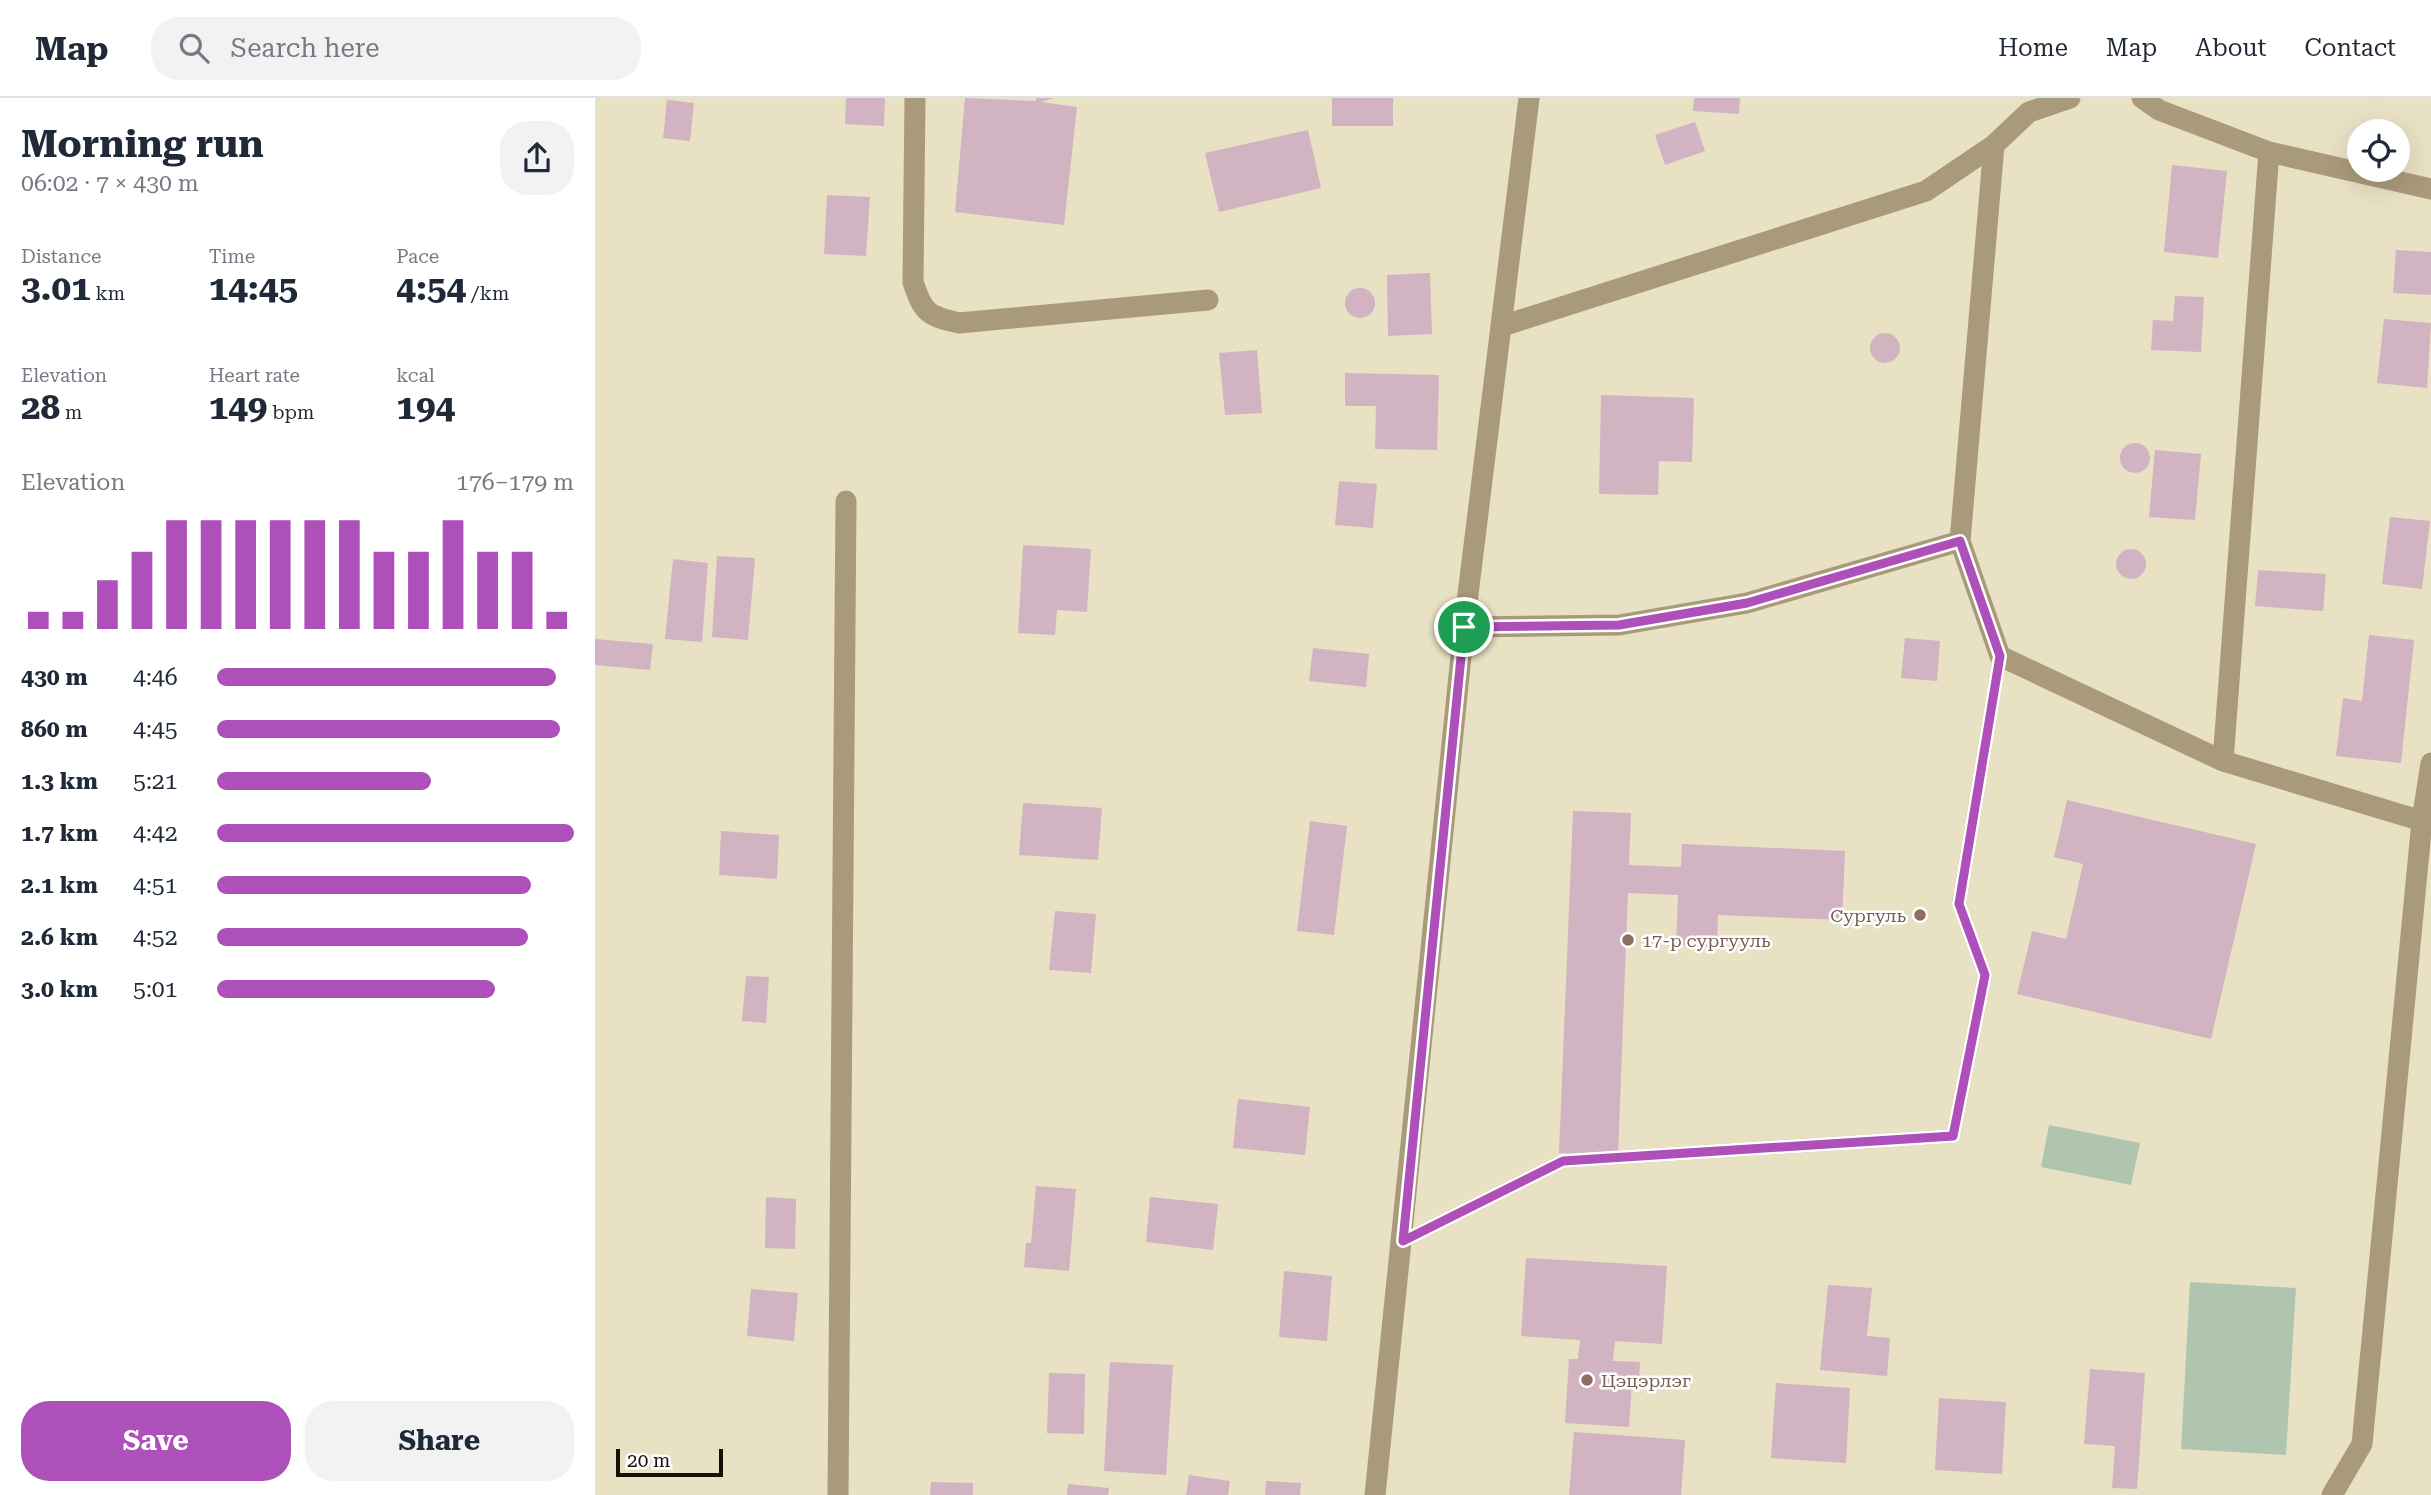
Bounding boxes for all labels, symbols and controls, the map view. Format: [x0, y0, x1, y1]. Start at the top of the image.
search box [151, 17, 641, 80]
text: Map [35, 29, 109, 68]
icon: search [175, 29, 213, 67]
text: Search here [231, 33, 380, 63]
text: Home [1998, 34, 2068, 62]
text: Map [2106, 34, 2157, 62]
text: About [2195, 34, 2266, 62]
text: Contact [2304, 34, 2396, 62]
map controls [2347, 119, 2410, 182]
button: locate [2347, 119, 2410, 182]
button: share [500, 121, 574, 195]
text: Morning run [21, 122, 264, 166]
text: 06:02 · 7 × 430 m [21, 170, 199, 197]
text: Distance [21, 245, 101, 268]
text: Time [209, 245, 255, 268]
text: Pace [396, 245, 439, 268]
text: 3.01 [21, 268, 91, 309]
text: 14:45 [209, 268, 298, 309]
text: 4:54 [396, 268, 466, 309]
text: km [91, 282, 125, 305]
text: /km [466, 282, 509, 305]
text: Elevation [21, 364, 107, 387]
text: Heart rate [209, 364, 300, 387]
text: kcal [396, 364, 435, 387]
text: 28 [21, 387, 60, 428]
text: 149 [209, 387, 267, 428]
text: 194 [396, 387, 455, 428]
text: m [60, 401, 82, 424]
text: bpm [267, 401, 314, 424]
text: Elevation [21, 469, 125, 496]
text: 176–179 m [456, 469, 574, 496]
pin [1434, 597, 1494, 657]
icon: arrive [1445, 608, 1483, 646]
text: 430 m [21, 664, 88, 691]
text: 4:46 [133, 664, 178, 691]
text: 860 m [21, 716, 88, 743]
text: 4:45 [133, 716, 178, 743]
text: 1.3 km [21, 768, 98, 795]
text: 5:21 [133, 768, 178, 795]
text: 1.7 km [21, 820, 98, 847]
text: 4:42 [133, 820, 178, 847]
text: 2.1 km [21, 872, 98, 899]
text: 4:51 [133, 872, 178, 899]
place label: Сургуль [1830, 905, 1907, 926]
marker: Сургуль [1912, 907, 1928, 923]
text: 2.6 km [21, 924, 98, 951]
text: 4:52 [133, 924, 178, 951]
place label: 17-р сургууль [1642, 930, 1771, 951]
marker: 17-р сургууль [1620, 932, 1636, 948]
text: 3.0 km [21, 976, 98, 1003]
text: 5:01 [133, 976, 178, 1003]
place label: Цэцэрлэг [1601, 1370, 1691, 1391]
marker: Цэцэрлэг [1579, 1372, 1595, 1388]
button: Save [21, 1401, 291, 1481]
button: Share [305, 1401, 574, 1481]
scale bar [616, 1446, 723, 1478]
text: 20 m [627, 1449, 670, 1472]

